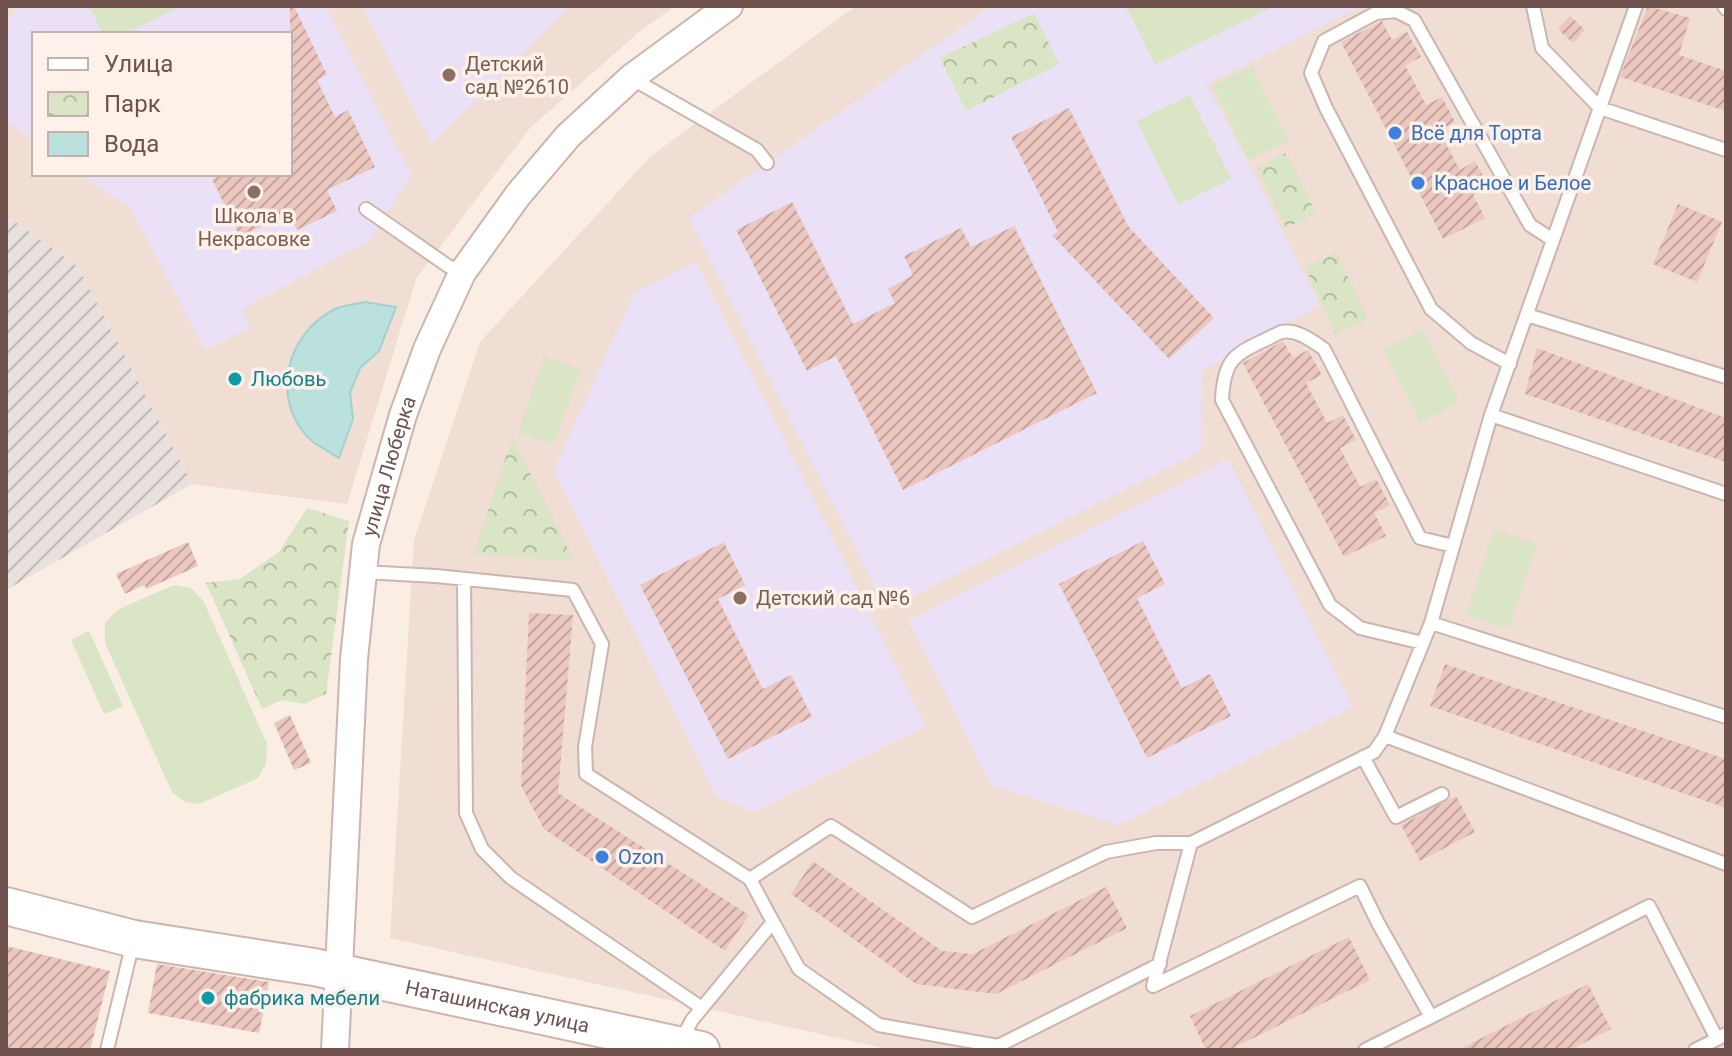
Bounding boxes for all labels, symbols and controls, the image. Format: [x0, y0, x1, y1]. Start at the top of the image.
legend [32, 32, 292, 176]
text: Улица [104, 50, 173, 78]
place label: Детский сад №2610 [465, 52, 569, 99]
marker: Детский сад №2610 [440, 66, 458, 84]
text: Парк [104, 90, 161, 118]
place label: Всё для Торта [1411, 121, 1542, 145]
marker: Всё для Торта [1386, 124, 1404, 142]
text: Вода [104, 130, 159, 158]
place label: Красное и Белое [1434, 171, 1591, 195]
marker: Красное и Белое [1409, 174, 1427, 192]
marker: Школа в Некрасовке [245, 183, 263, 201]
place label: Школа в Некрасовке [198, 204, 310, 251]
place label: Любовь [251, 367, 326, 391]
marker: Любовь [226, 370, 244, 388]
street label: улица Люберка [357, 393, 421, 539]
place label: Детский сад №6 [756, 586, 910, 610]
marker: Детский сад №6 [731, 589, 749, 607]
place label: Ozon [618, 845, 664, 869]
marker: Ozon [593, 848, 611, 866]
street label: Наташинская улица [403, 975, 592, 1038]
place label: фабрика мебели [224, 986, 380, 1010]
marker: фабрика мебели [199, 989, 217, 1007]

